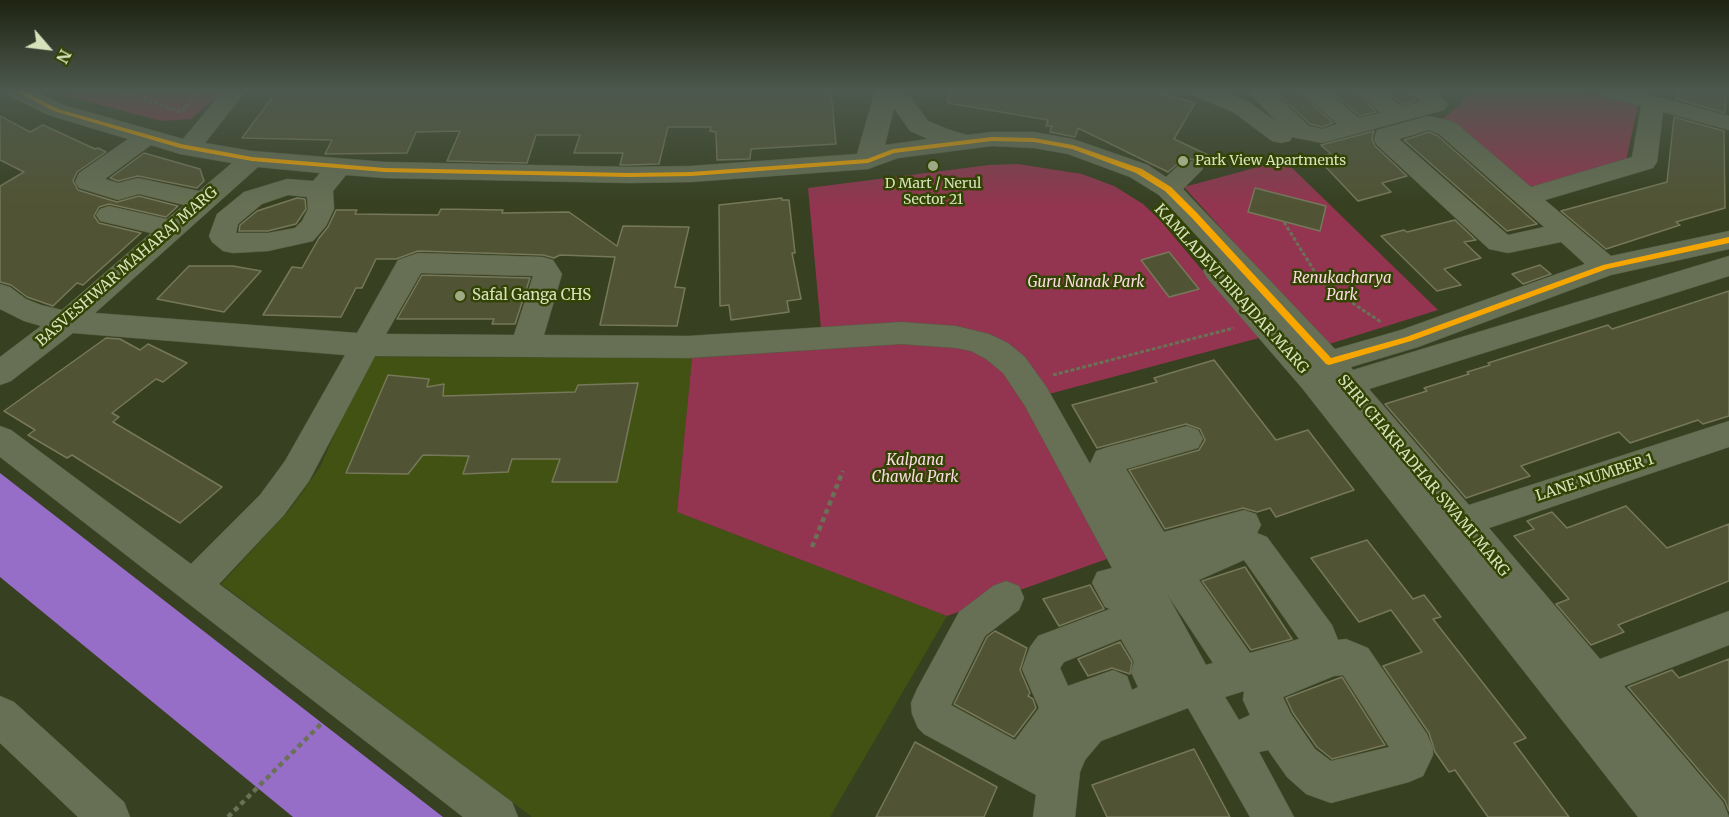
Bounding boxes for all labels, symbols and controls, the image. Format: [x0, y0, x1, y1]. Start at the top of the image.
north arrow [18, 18, 78, 78]
text: N [52, 46, 76, 67]
place label: Park View Apartments [1195, 153, 1346, 169]
marker: Park View Apartments [1176, 154, 1190, 168]
marker: D Mart / Nerul Sector 21 [926, 159, 940, 173]
place label: D Mart / Nerul Sector 21 [885, 176, 981, 208]
street label: BASVESHWAR MAHARAJ MARG [33, 183, 221, 351]
street label: KAMLADEVI BIRAJDAR MARG [1150, 201, 1312, 377]
park label: Renukacharya Park [1292, 270, 1392, 305]
park label: Guru Nanak Park [1028, 274, 1144, 292]
place label: Safal Ganga CHS [472, 287, 591, 305]
marker: Safal Ganga CHS [453, 289, 467, 303]
street label: SHRI CHAKRADHAR SWAMI MARG [1333, 372, 1513, 580]
street label: LANE NUMBER 1 [1534, 450, 1656, 506]
park label: Kalpana Chawla Park [872, 452, 958, 487]

